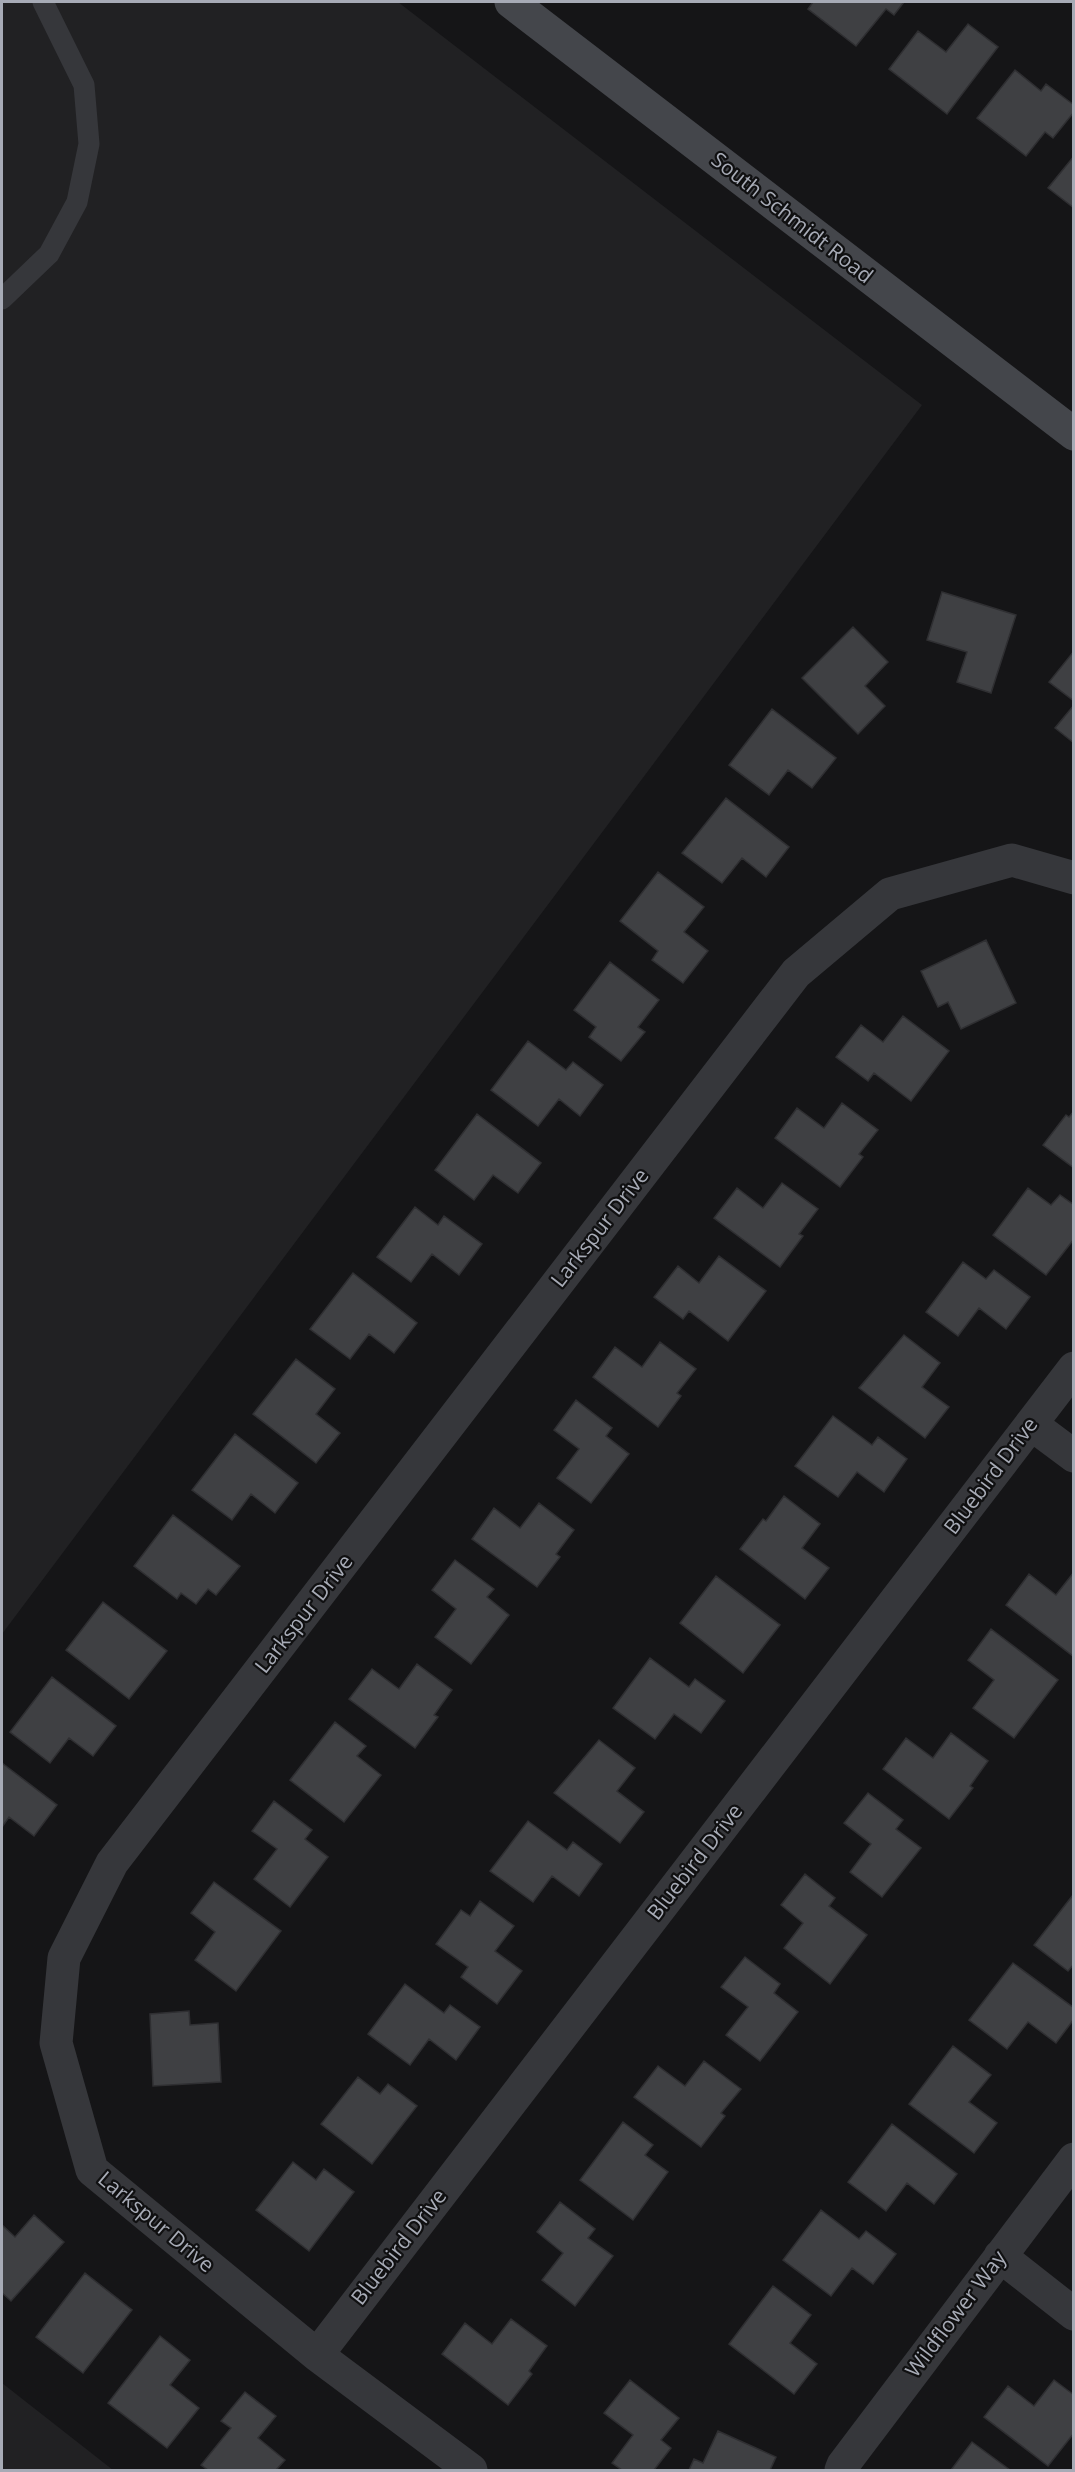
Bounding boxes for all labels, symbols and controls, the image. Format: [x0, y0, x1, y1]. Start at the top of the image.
street label: South Schmidt Road [706, 145, 879, 289]
street label: Larkspur Drive [544, 1162, 654, 1293]
street label: Bluebird Drive [937, 1411, 1044, 1540]
street label: Larkspur Drive [248, 1548, 358, 1679]
street label: Bluebird Drive [640, 1798, 748, 1925]
street label: Larkspur Drive [93, 2164, 221, 2278]
street label: Bluebird Drive [344, 2183, 452, 2310]
street label: Wildflower Way [898, 2244, 1012, 2382]

